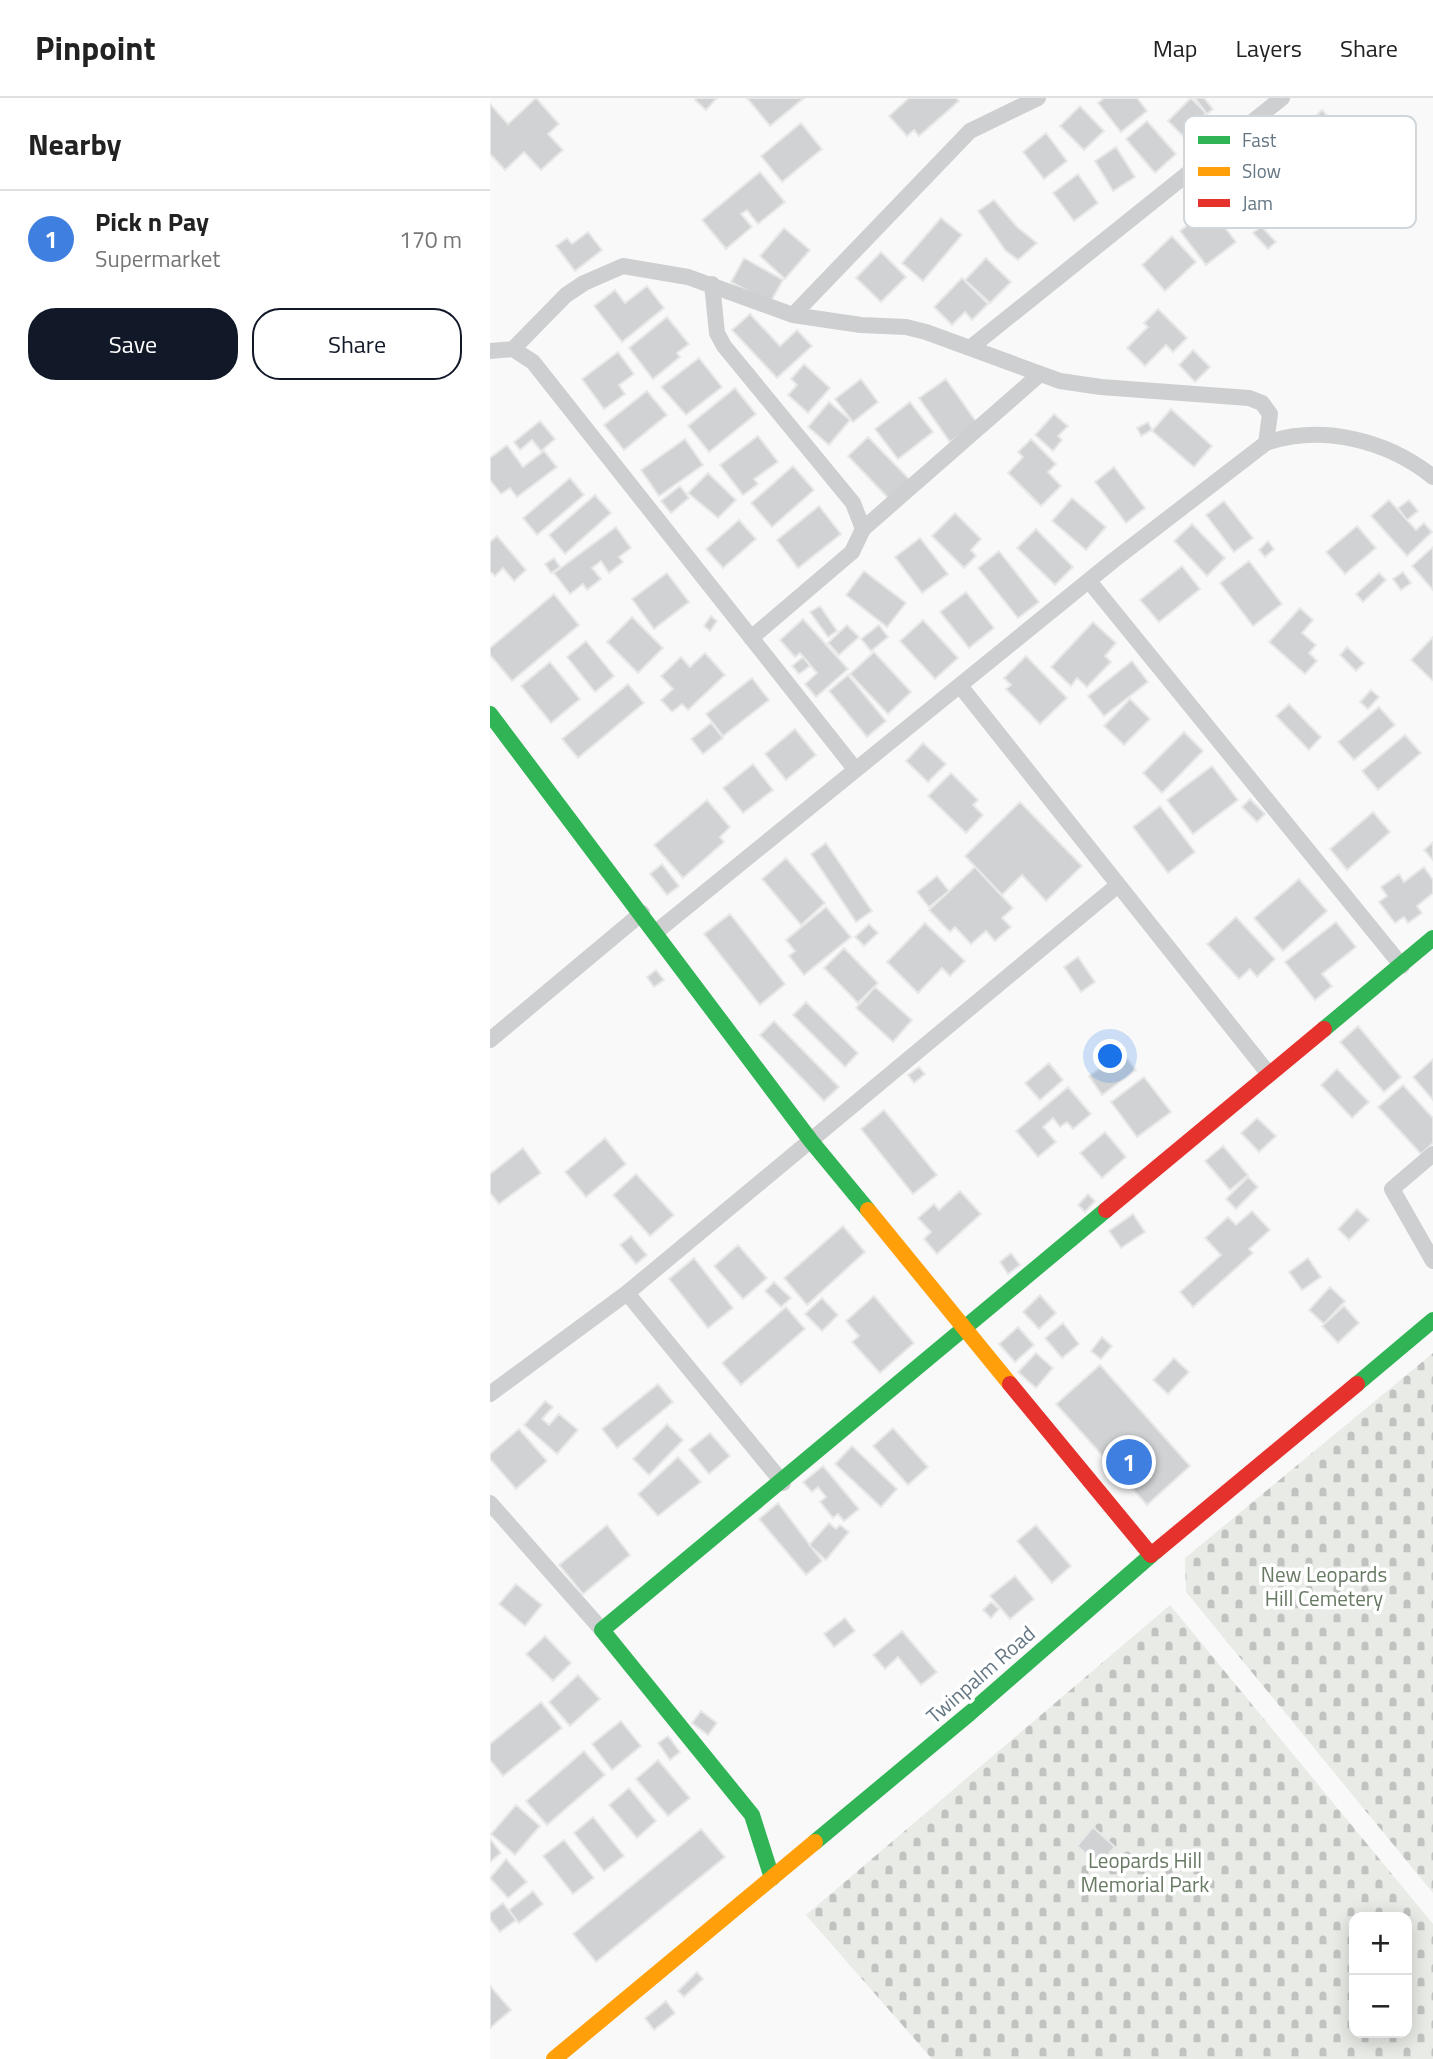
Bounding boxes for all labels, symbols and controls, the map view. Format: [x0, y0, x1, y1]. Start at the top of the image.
text: Pinpoint [35, 23, 155, 73]
text: Map [1153, 30, 1198, 66]
text: Layers [1236, 30, 1302, 66]
text: Share [1340, 30, 1398, 66]
legend [1184, 116, 1416, 228]
text: Nearby [28, 121, 121, 167]
text: Fast [1242, 125, 1277, 154]
text: Slow [1242, 156, 1281, 185]
text: Jam [1242, 188, 1273, 217]
text: Pick n Pay [95, 202, 209, 241]
text: 1 [45, 222, 57, 257]
text: 170 m [399, 222, 462, 257]
text: Supermarket [95, 241, 220, 276]
button: Save [28, 308, 238, 380]
button: Share [252, 308, 462, 380]
your location [1093, 1039, 1127, 1073]
pin: 1 [1106, 1436, 1152, 1488]
park label: New Leopards Hill Cemetery [1261, 1558, 1387, 1614]
street label: Twinpalm Road [919, 1618, 1042, 1731]
park label: Leopards Hill Memorial Park [1081, 1844, 1209, 1900]
map controls [1349, 1912, 1412, 2038]
button: + [1349, 1912, 1412, 1975]
button: − [1349, 1975, 1412, 2038]

